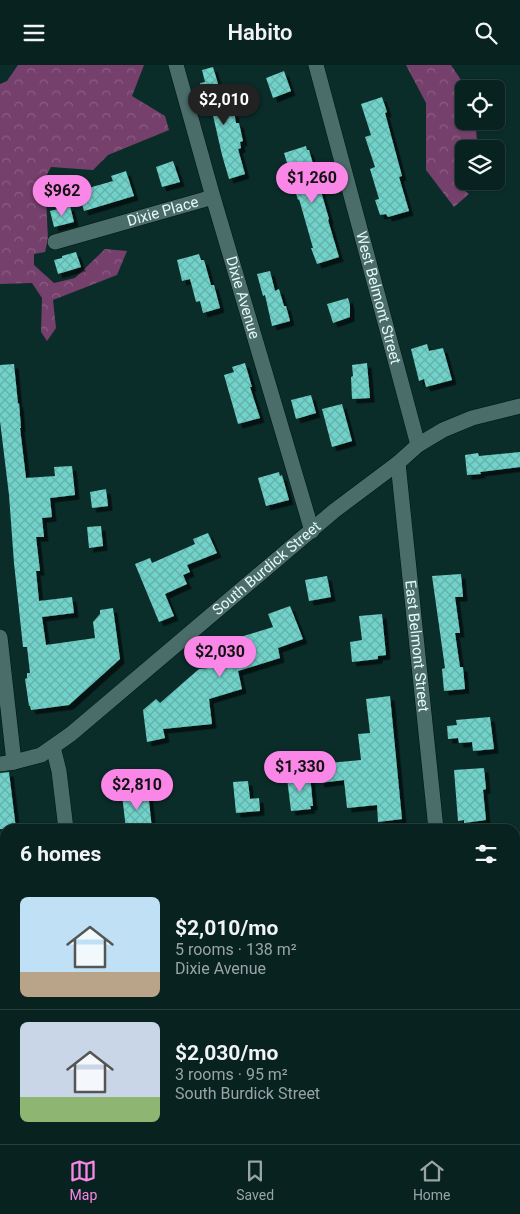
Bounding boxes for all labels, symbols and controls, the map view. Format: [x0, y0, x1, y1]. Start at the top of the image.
icon: menu [20, 19, 48, 47]
icon: search [472, 19, 500, 47]
text: Habito [227, 20, 293, 45]
map controls [455, 80, 505, 190]
button: locate [455, 80, 505, 130]
pin: $2,010 [183, 83, 265, 126]
text: $2,010 [199, 90, 249, 109]
button: layers [455, 140, 505, 190]
pin: $1,260 [271, 161, 353, 204]
text: $1,260 [287, 168, 337, 187]
pin: $962 [32, 175, 92, 217]
text: $962 [44, 181, 80, 200]
street label: Dixie Place [125, 193, 201, 230]
street label: West Belmont Street [352, 229, 405, 366]
street label: Dixie Avenue [222, 254, 264, 341]
street label: South Burdick Street [209, 517, 324, 619]
street label: East Belmont Street [401, 579, 433, 713]
pin: $2,030 [179, 635, 261, 678]
text: $2,030 [195, 642, 245, 661]
pin: $1,330 [259, 751, 341, 793]
text: $1,330 [275, 757, 325, 776]
pin: $2,810 [96, 769, 178, 811]
text: $2,810 [112, 775, 162, 794]
icon: filters [472, 840, 500, 868]
text: 6 homes [20, 842, 101, 866]
text: $2,010/mo [175, 916, 278, 940]
icon: home [60, 917, 120, 977]
text: 5 rooms · 138 m² [175, 940, 297, 959]
text: Dixie Avenue [175, 959, 266, 978]
text: $2,030/mo [175, 1041, 278, 1065]
icon: home [60, 1042, 120, 1102]
text: 3 rooms · 95 m² [175, 1065, 288, 1084]
text: South Burdick Street [175, 1084, 320, 1103]
tab: Map [69, 1157, 97, 1203]
tab: Saved [236, 1157, 274, 1203]
tab: Home [413, 1157, 451, 1203]

